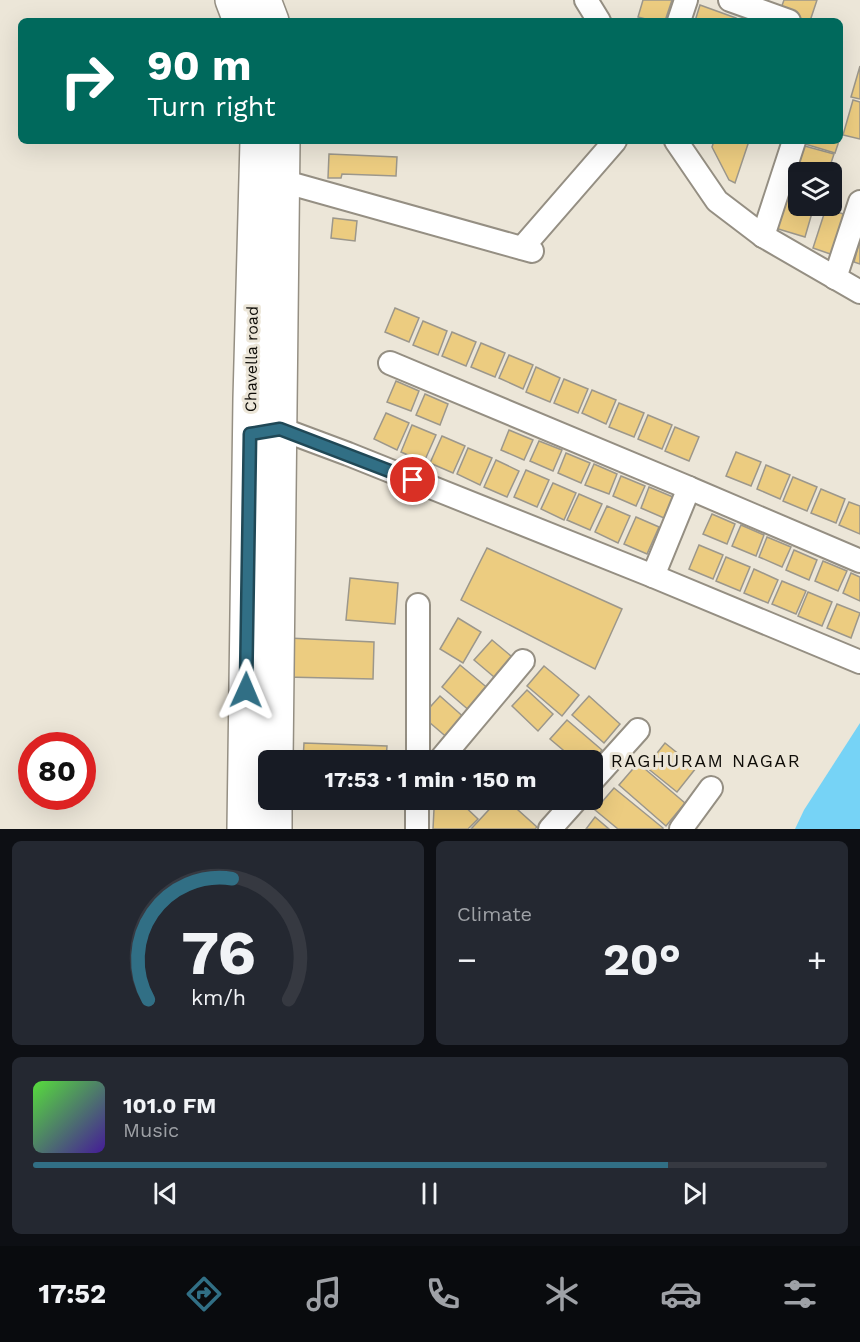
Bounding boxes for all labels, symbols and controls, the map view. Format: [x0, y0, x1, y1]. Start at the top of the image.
text: 90 m [147, 41, 251, 90]
icon: right [48, 42, 126, 120]
text: Turn right [147, 91, 276, 123]
map controls [788, 162, 842, 216]
button: layers [788, 162, 842, 216]
street label: Chavella road [241, 306, 262, 412]
pin [387, 454, 438, 505]
icon: arrive [396, 463, 429, 496]
position arrow [214, 658, 278, 722]
speed limit sign: 80 [18, 732, 96, 810]
district label: RAGHURAM NAGAR [611, 750, 801, 771]
text: 17:53 · 1 min · 150 m [325, 767, 536, 792]
text: Climate [457, 902, 532, 926]
text: 76 [181, 916, 255, 989]
text: 20° [603, 933, 681, 986]
text: − [457, 940, 477, 979]
text: + [807, 940, 827, 979]
text: km/h [190, 985, 246, 1010]
text: 101.0 FM [123, 1093, 216, 1118]
text: Music [123, 1118, 179, 1142]
icon: previous [149, 1177, 182, 1210]
icon: pause [413, 1177, 446, 1210]
icon: next [678, 1177, 711, 1210]
icon: directions [183, 1273, 225, 1315]
icon: music [303, 1273, 345, 1315]
icon: phone [422, 1273, 464, 1315]
icon: climate [541, 1273, 583, 1315]
icon: car [660, 1273, 702, 1315]
icon: filters [779, 1273, 821, 1315]
text: 17:52 [39, 1278, 106, 1310]

